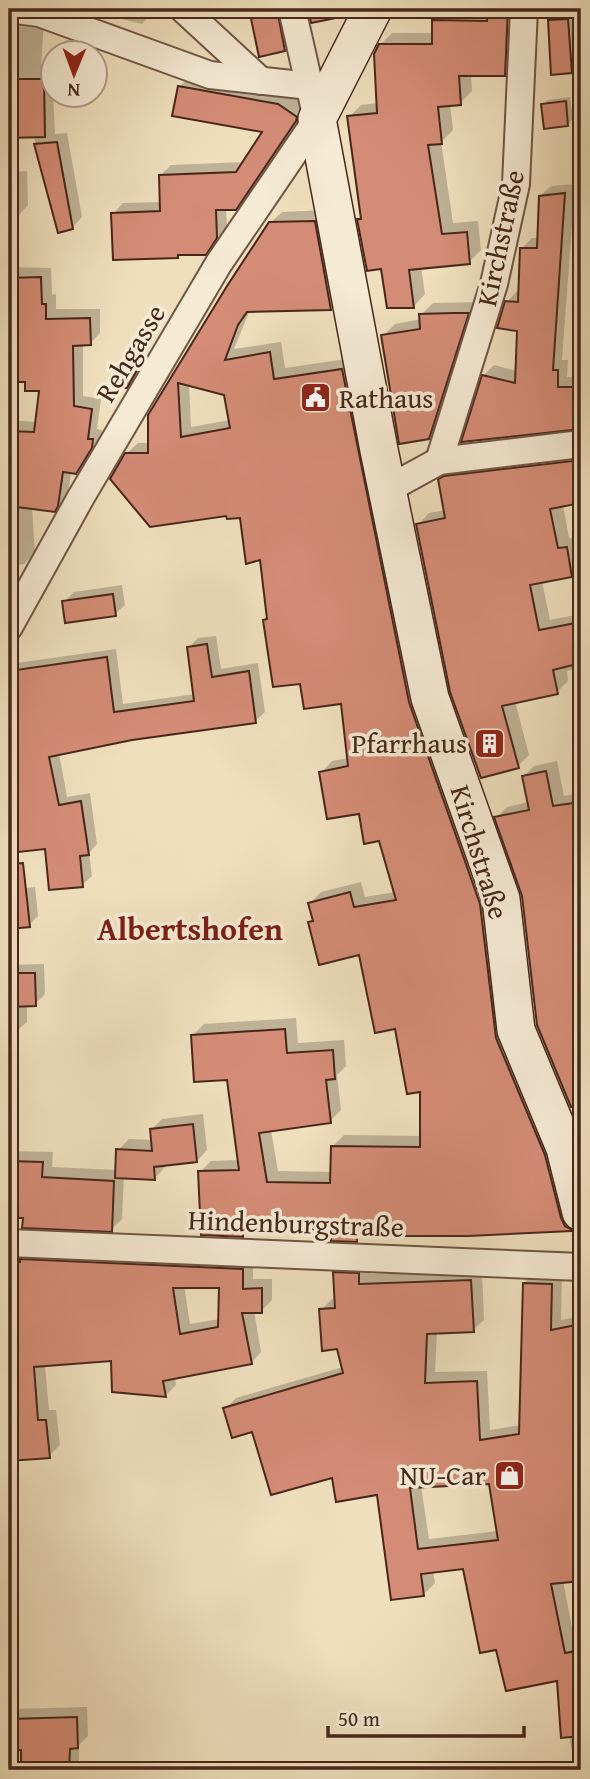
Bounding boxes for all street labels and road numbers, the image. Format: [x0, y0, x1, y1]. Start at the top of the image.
street label: Kirchstraße [465, 166, 534, 310]
street label: Rehgasse [84, 296, 175, 409]
street label: Kirchstraße [441, 780, 520, 924]
street label: Hindenburgstraße [187, 1198, 405, 1247]

